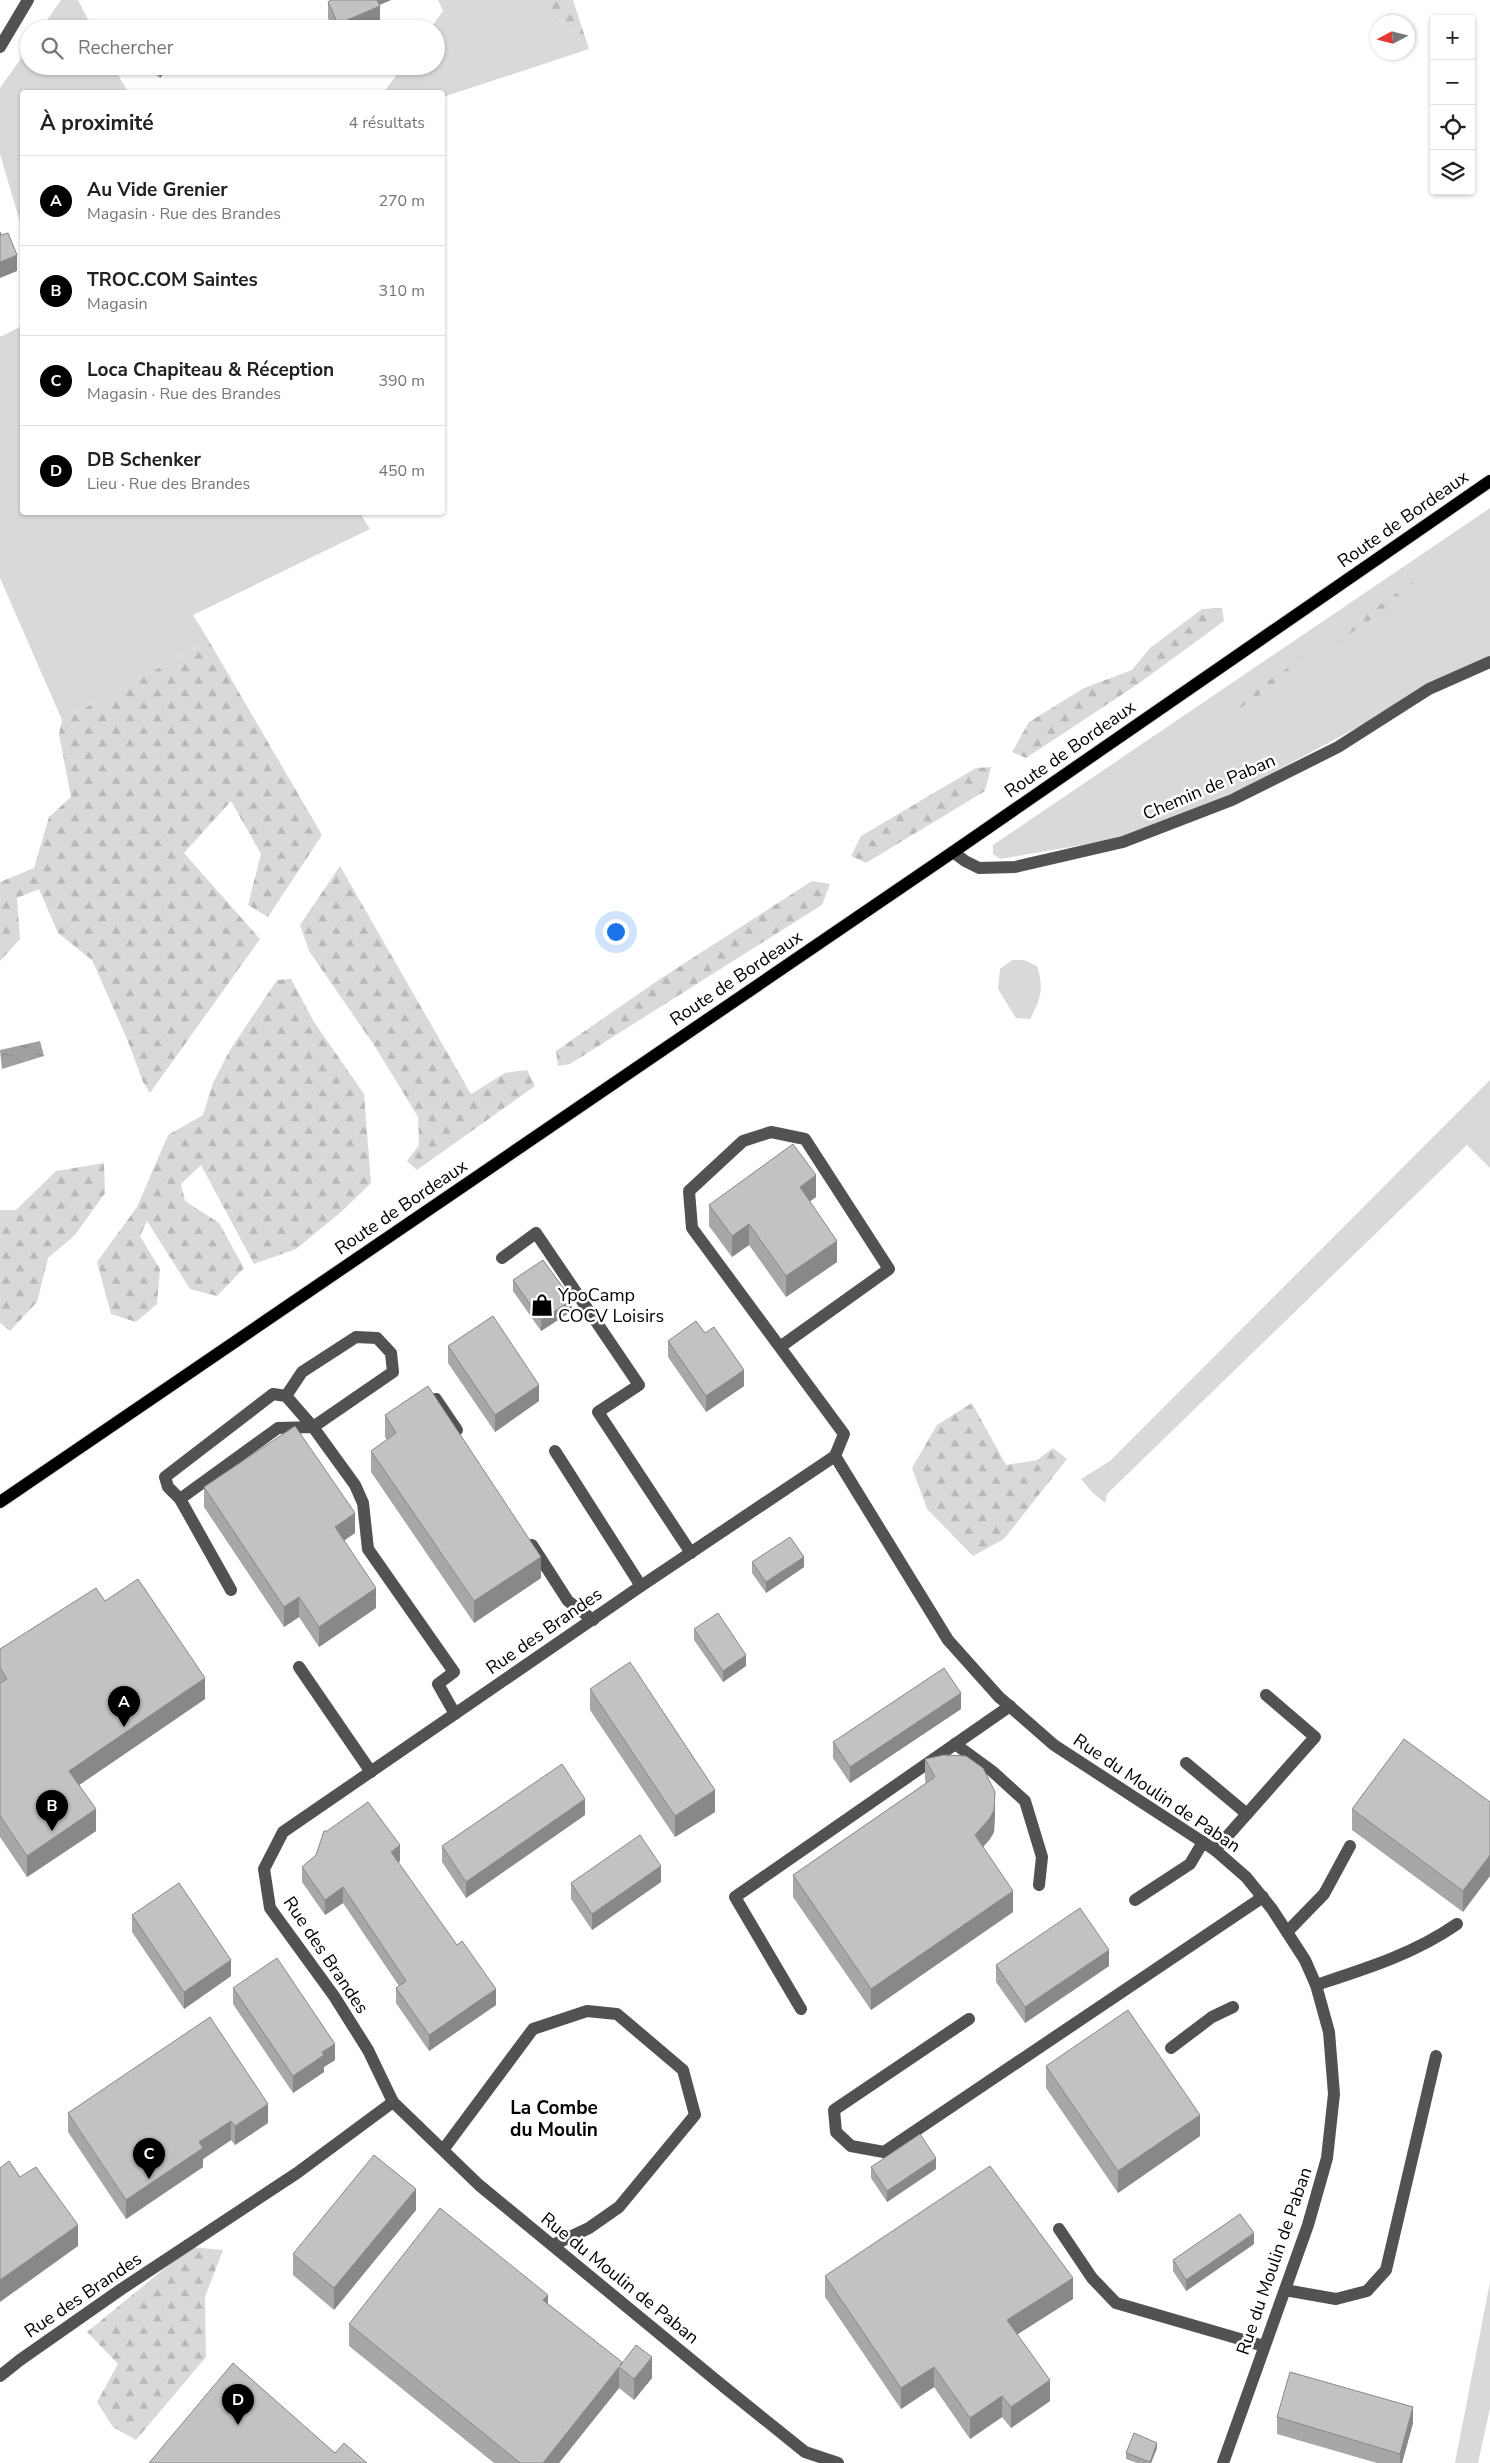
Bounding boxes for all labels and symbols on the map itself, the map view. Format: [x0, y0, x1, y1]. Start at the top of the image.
north arrow [1370, 15, 1415, 60]
street label: Route de Bordeaux [1333, 464, 1474, 573]
street label: Route de Bordeaux [1000, 694, 1141, 803]
street label: Chemin de Paban [1139, 748, 1279, 826]
your location [603, 919, 629, 945]
street label: Route de Bordeaux [665, 924, 807, 1031]
street label: Route de Bordeaux [330, 1153, 472, 1260]
place label: YpoCamp COCV Loisirs [557, 1283, 664, 1328]
shop icon: YpoCamp COCV Loisirs [529, 1292, 555, 1318]
street label: Rue des Brandes [481, 1582, 607, 1680]
pin: A [108, 1686, 140, 1727]
street label: Rue du Moulin de Paban [1069, 1728, 1245, 1858]
pin: B [36, 1790, 68, 1831]
street label: Rue des Brandes [278, 1892, 374, 2018]
district label: La Combe du Moulin [510, 2095, 598, 2143]
pin: C [133, 2138, 165, 2179]
street label: Rue du Moulin de Paban [1231, 2164, 1317, 2358]
street label: Rue du Moulin de Paban [536, 2207, 704, 2349]
street label: Rue des Brandes [20, 2247, 146, 2343]
pin: D [222, 2384, 254, 2425]

